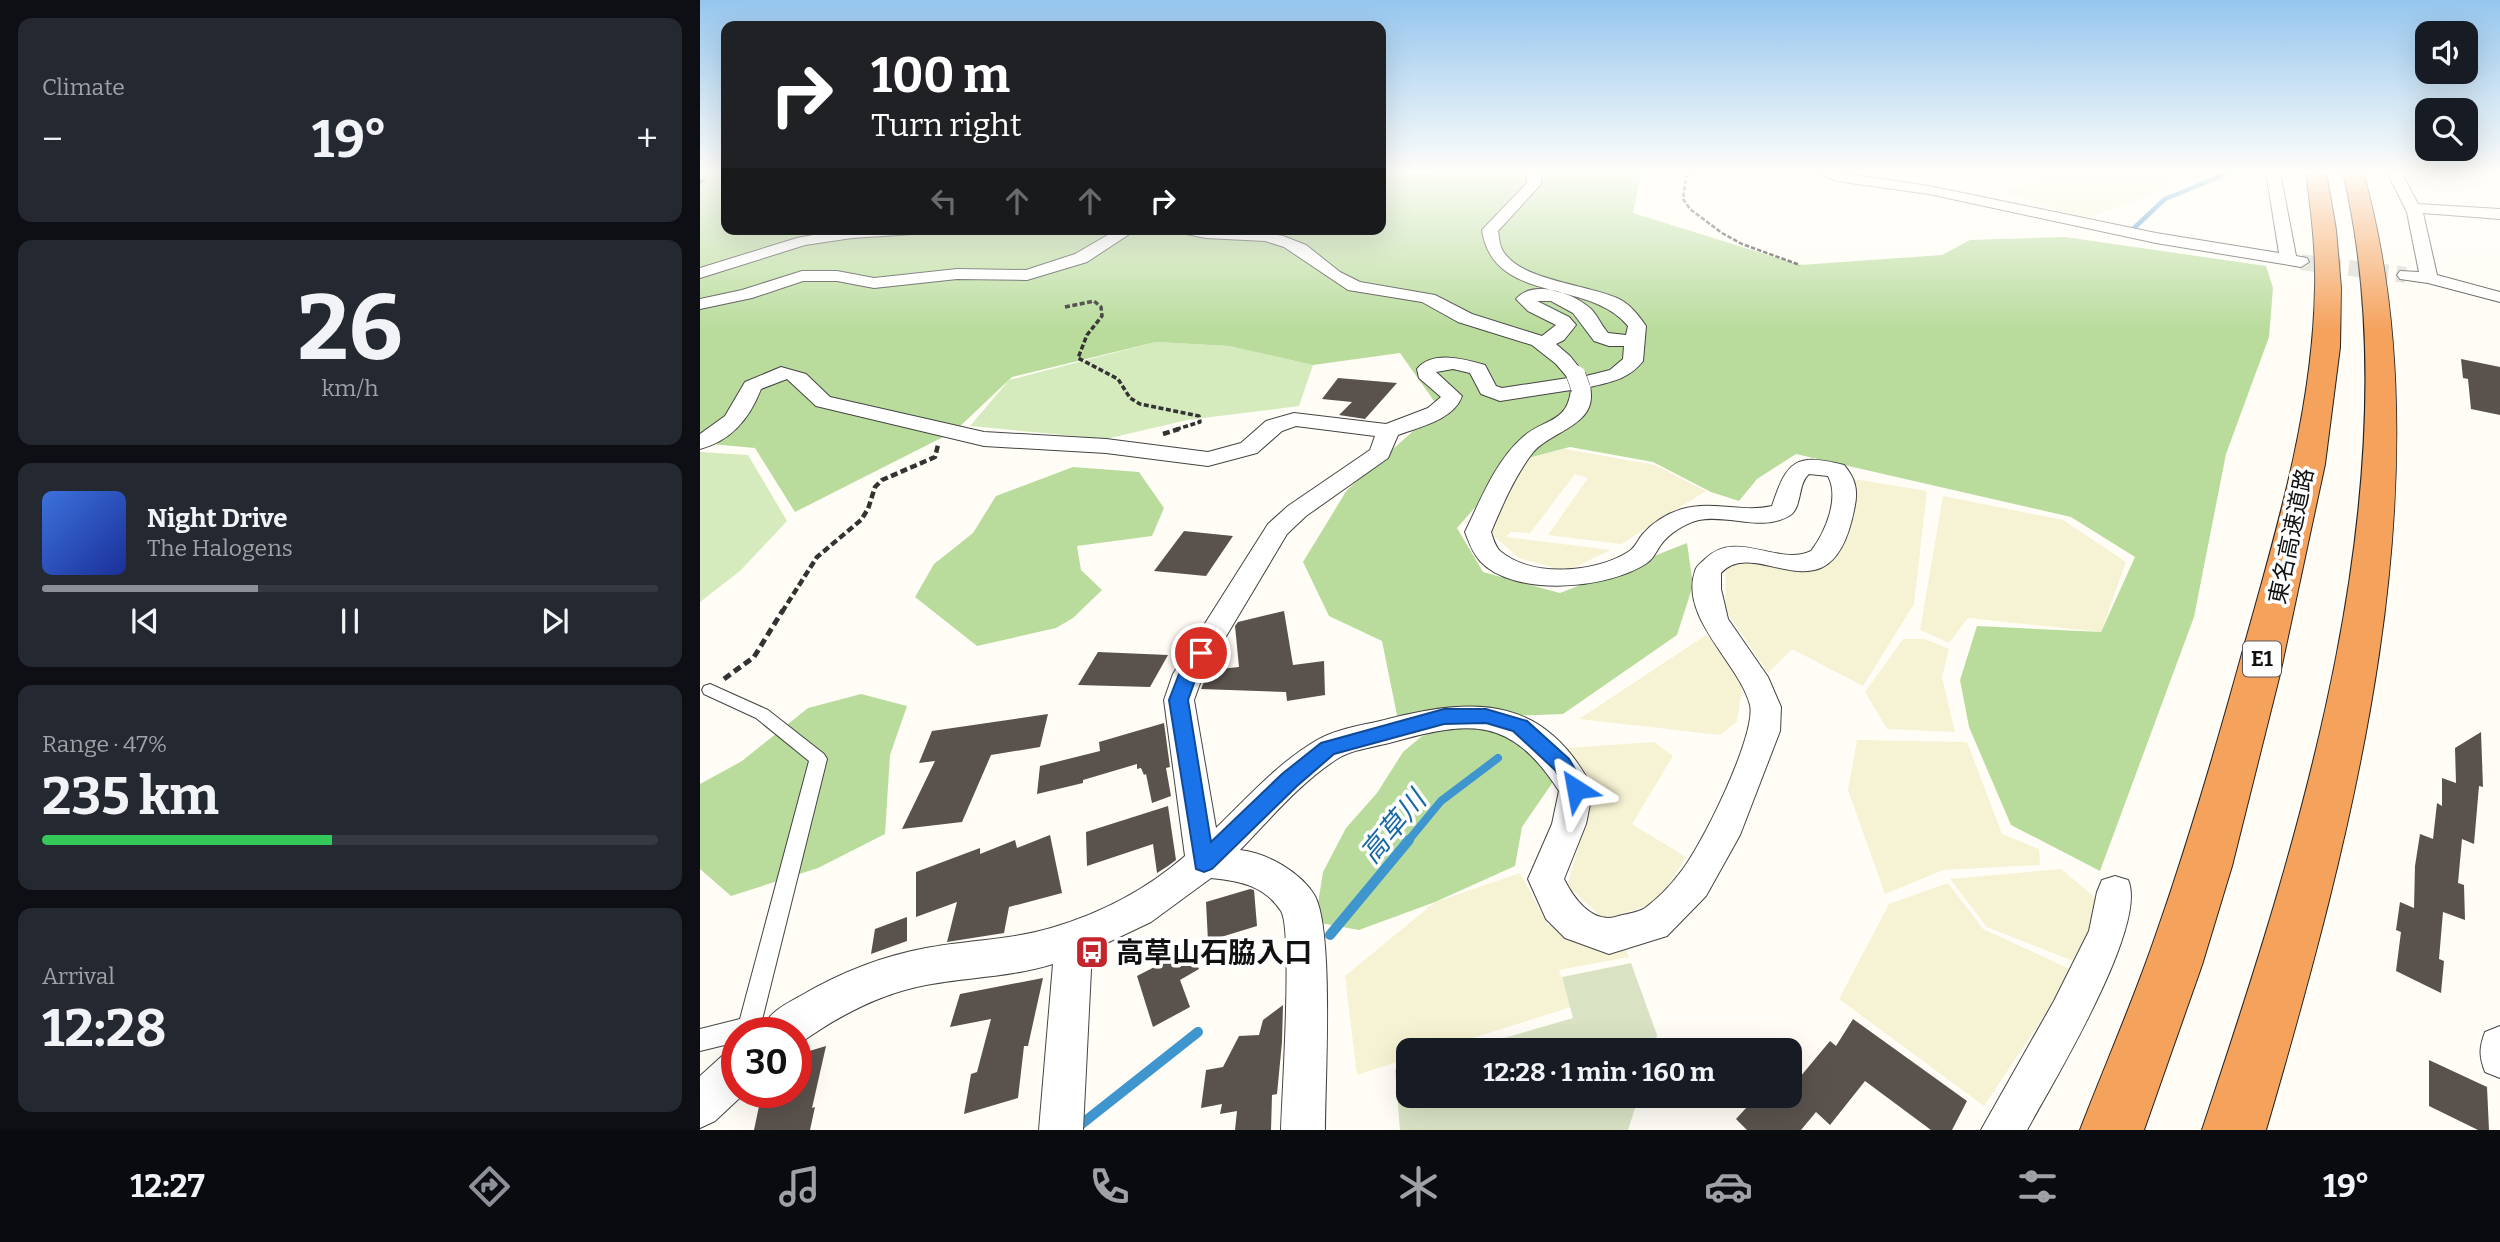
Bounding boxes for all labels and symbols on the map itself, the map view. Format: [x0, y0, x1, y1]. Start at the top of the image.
street label: 東名高速道路 [2263, 466, 2319, 606]
pin [1171, 623, 1231, 683]
road number: E1 [2243, 642, 2281, 676]
position arrow [1539, 752, 1613, 826]
water label: 高草川 [1353, 782, 1435, 870]
bus stop icon: 高草山石脇入口 [1073, 933, 1111, 971]
place label: 高草山石脇入口 [1116, 936, 1312, 969]
speed limit sign: 30 [721, 1017, 812, 1108]

